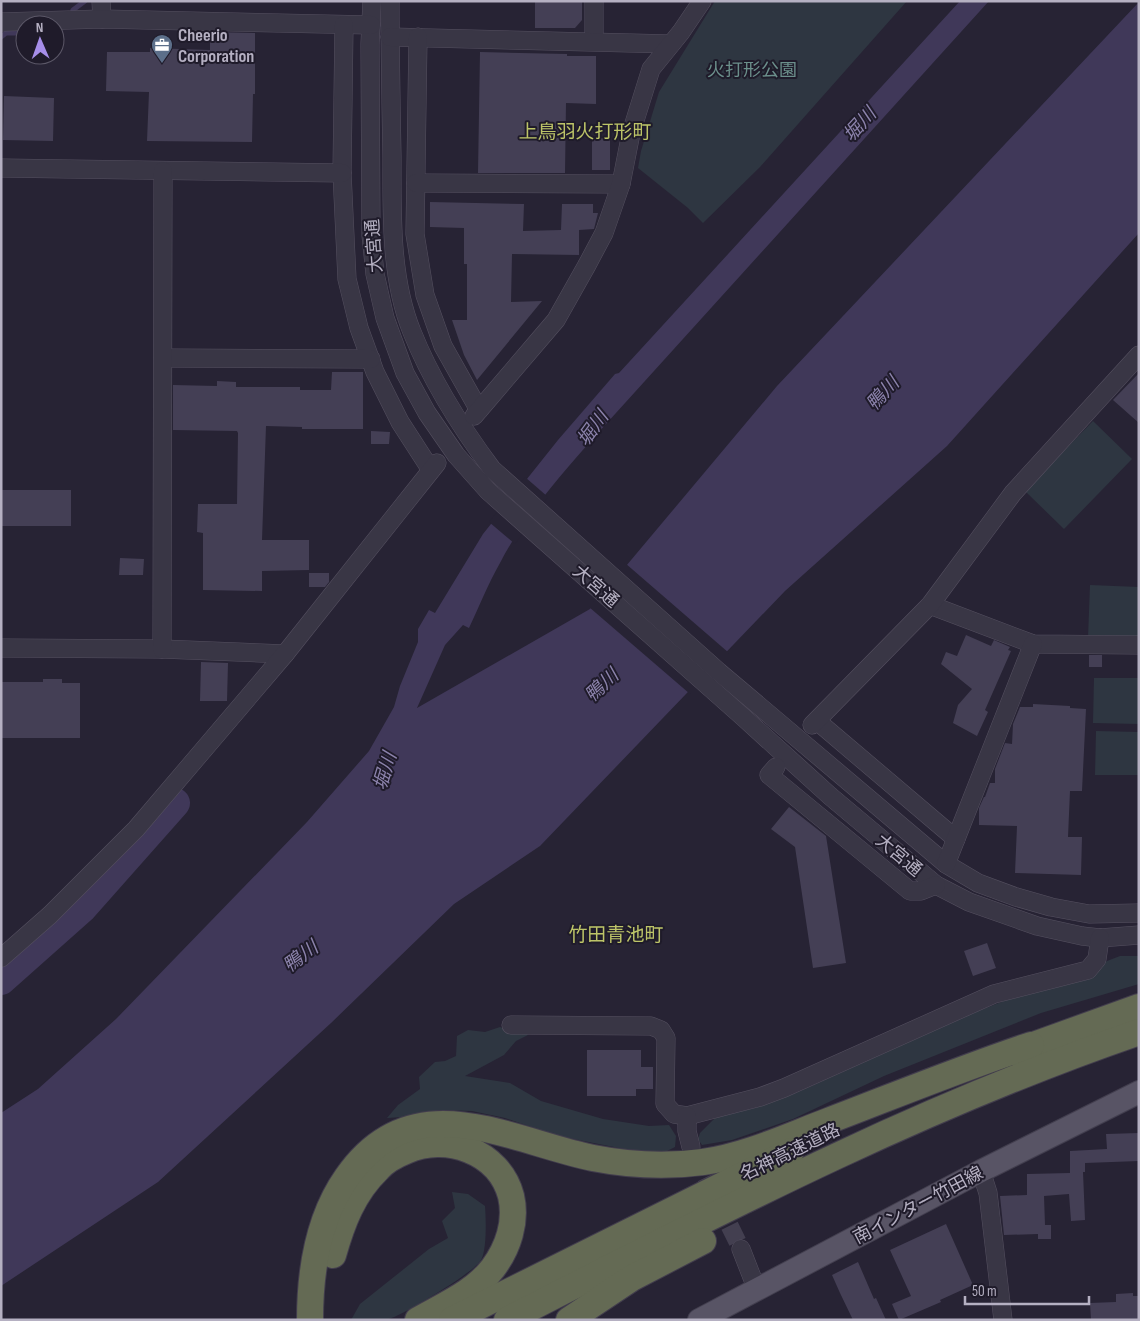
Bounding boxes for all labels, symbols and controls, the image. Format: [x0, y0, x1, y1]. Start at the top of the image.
north arrow [15, 15, 65, 65]
text: N [36, 19, 44, 36]
place label: Cheerio Corporation [178, 25, 254, 67]
office icon: Cheerio Corporation [150, 33, 174, 64]
park label: 火打形公園 [707, 60, 797, 81]
water label: 堀川 [839, 102, 883, 147]
district label: 上鳥羽火打形町 [518, 121, 652, 144]
street label: 大宮通 [362, 218, 387, 274]
water label: 鴨川 [862, 371, 906, 416]
water label: 堀川 [573, 405, 615, 451]
street label: 大宮通 [568, 561, 623, 612]
water label: 鴨川 [580, 663, 625, 707]
water label: 堀川 [369, 748, 403, 793]
street label: 大宮通 [871, 830, 926, 881]
district label: 竹田青池町 [568, 924, 664, 947]
water label: 鴨川 [279, 935, 325, 978]
street label: 名神高速道路 [737, 1119, 843, 1186]
street label: 南インター竹田線 [850, 1162, 987, 1249]
scale bar [965, 1274, 1089, 1306]
text: 50 m [972, 1282, 997, 1301]

